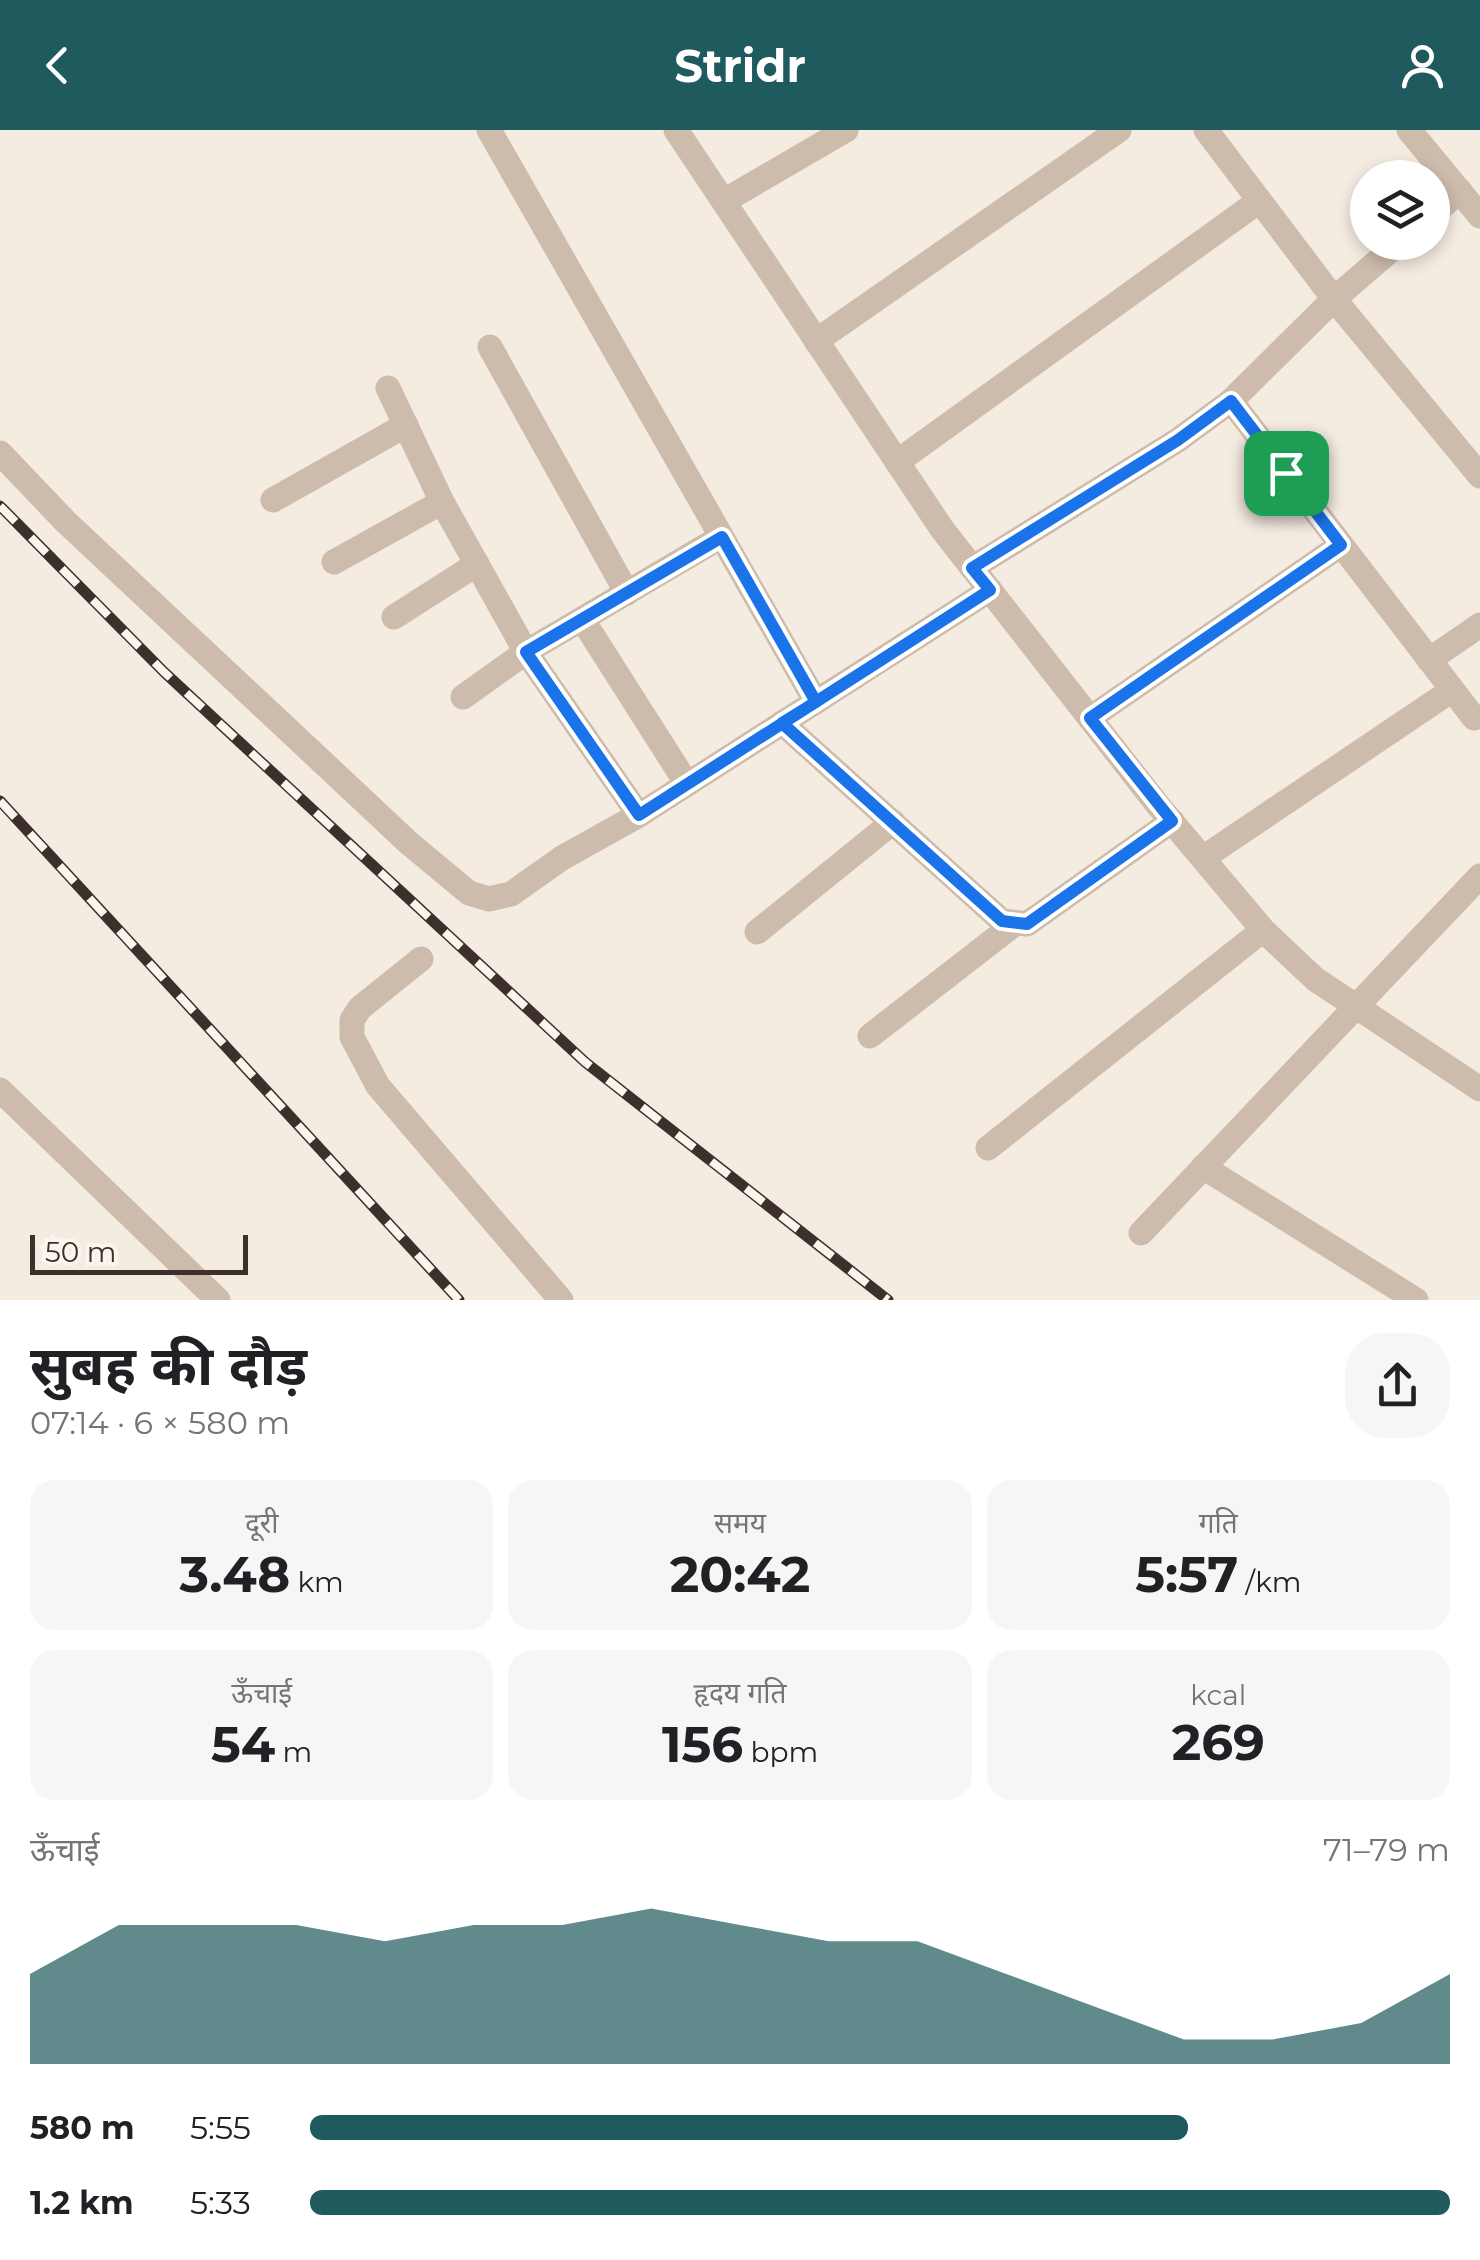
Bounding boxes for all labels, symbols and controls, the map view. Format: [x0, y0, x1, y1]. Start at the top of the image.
icon: back [30, 38, 85, 93]
text: Stridr [674, 38, 806, 93]
icon: person [1395, 38, 1450, 93]
map controls [1350, 160, 1450, 260]
button: layers [1350, 160, 1450, 260]
pin [1244, 431, 1329, 516]
icon: arrive [1259, 446, 1314, 501]
scale bar [30, 1230, 248, 1274]
text: 50 m [45, 1235, 116, 1269]
text: सुबह की दौड़ [30, 1332, 307, 1399]
button: share [1345, 1333, 1450, 1438]
text: 07:14 · 6 × 580 m [30, 1403, 290, 1442]
text: दूरी [245, 1506, 278, 1540]
text: समय [714, 1506, 766, 1540]
text: गति [1199, 1506, 1238, 1540]
text: 3.48 [180, 1544, 290, 1605]
text: 20:42 [670, 1544, 810, 1605]
text: 5:57 [1135, 1544, 1238, 1605]
text: km [290, 1565, 344, 1599]
text: /km [1238, 1565, 1301, 1599]
text: ऊँचाई [231, 1676, 292, 1710]
text: हृदय गति [694, 1676, 786, 1710]
text: kcal [1190, 1678, 1246, 1712]
text: 269 [1172, 1712, 1265, 1773]
text: 54 [211, 1714, 275, 1775]
text: 156 [662, 1714, 743, 1775]
text: m [275, 1735, 312, 1769]
text: bpm [743, 1735, 818, 1769]
text: ऊँचाई [30, 1830, 99, 1869]
text: 71–79 m [1323, 1830, 1450, 1869]
text: 580 m [30, 2108, 135, 2147]
text: 5:55 [190, 2108, 251, 2147]
text: 1.2 km [30, 2183, 134, 2222]
text: 5:33 [190, 2183, 251, 2222]

